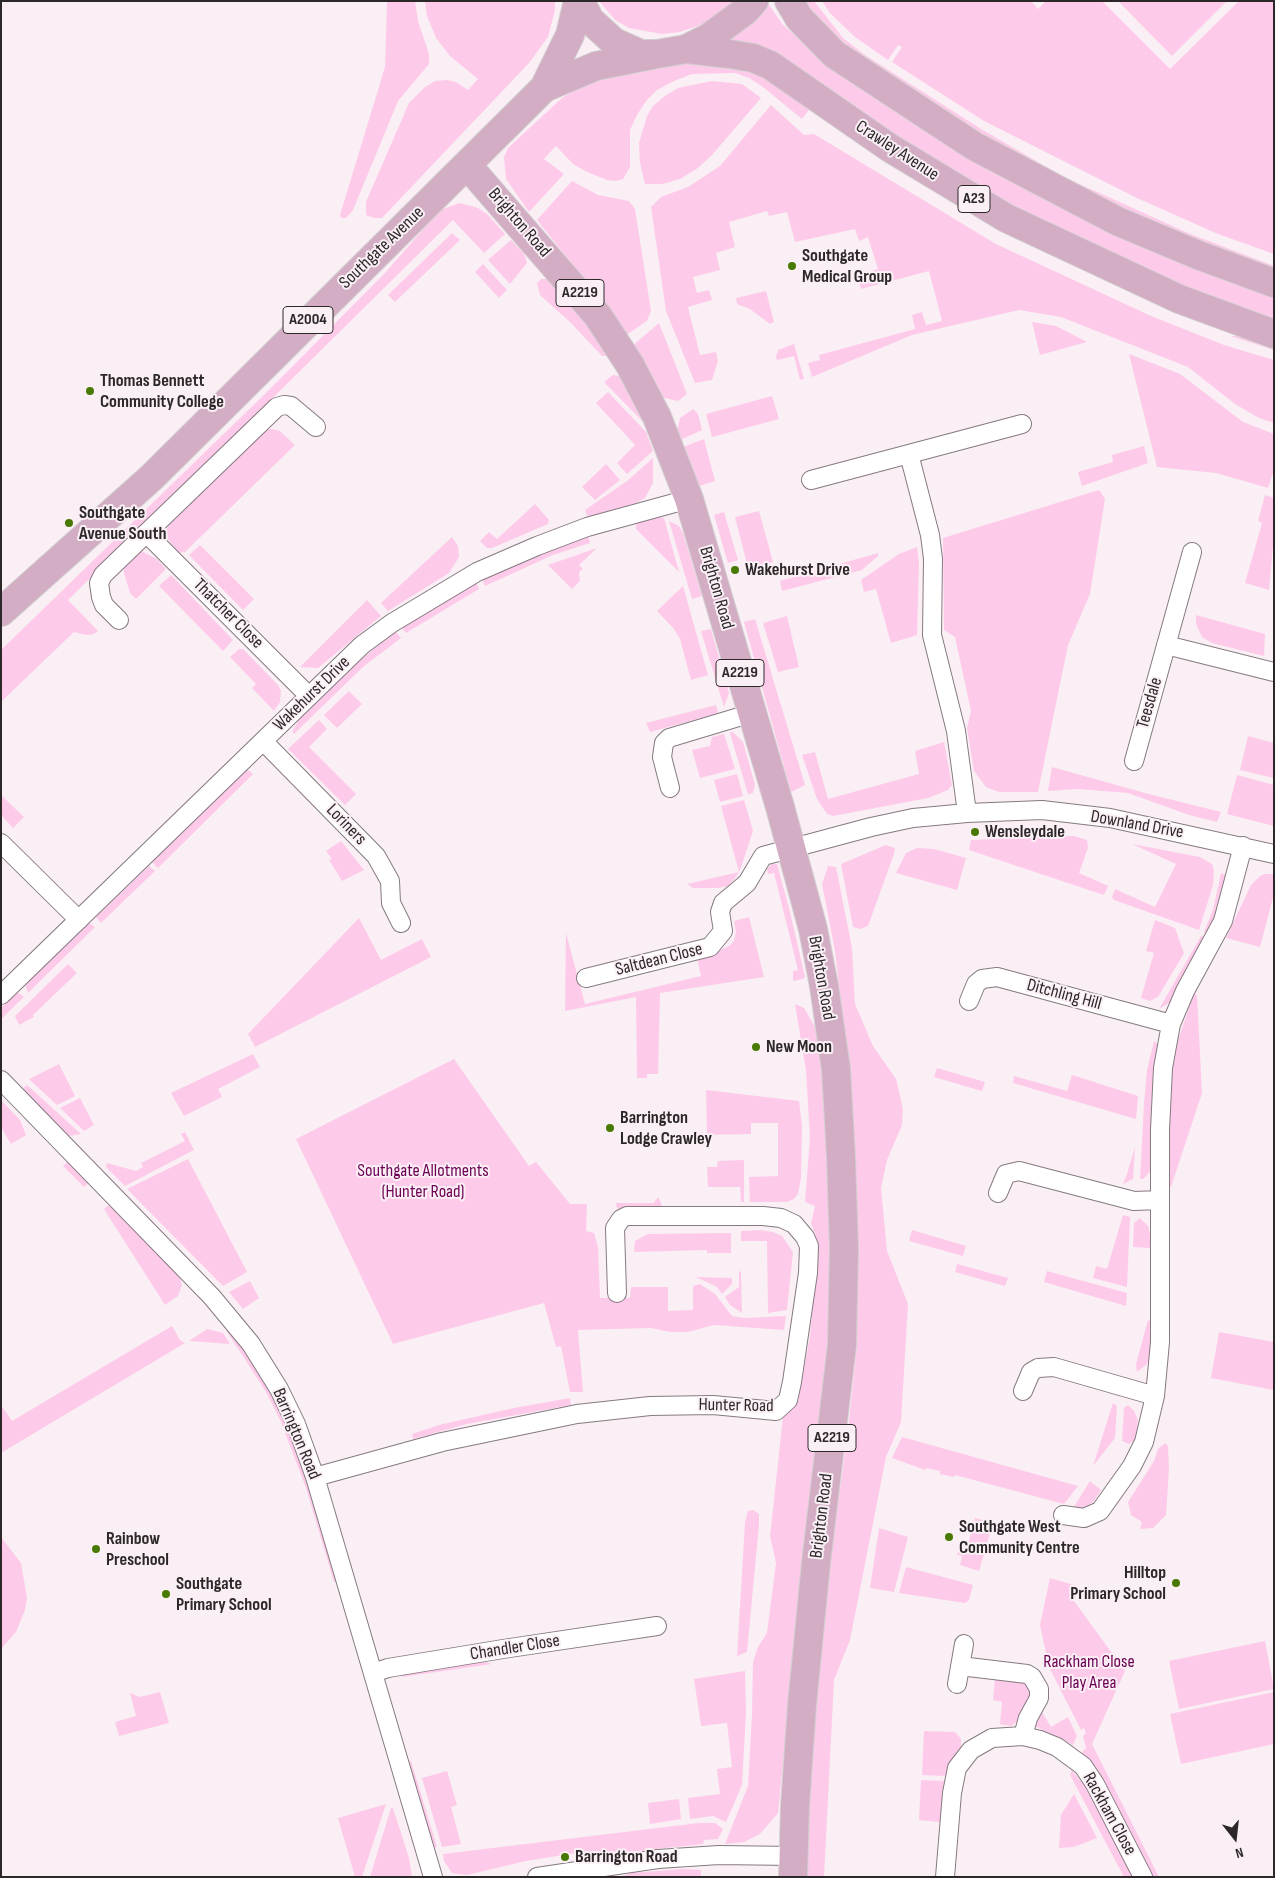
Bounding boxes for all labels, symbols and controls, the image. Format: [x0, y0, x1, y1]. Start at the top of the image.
street label: Crawley Avenue [851, 116, 943, 186]
street label: Brighton Road [483, 184, 555, 262]
road number: A23 [958, 185, 990, 212]
street label: Southgate Avenue [335, 202, 429, 294]
place label: Southgate Medical Group [802, 245, 892, 288]
marker: Southgate Medical Group [786, 260, 798, 272]
road number: A2219 [556, 280, 604, 306]
road number: A2004 [283, 306, 333, 334]
place label: Thomas Bennett Community College [100, 370, 224, 412]
marker: Thomas Bennett Community College [84, 385, 96, 397]
place label: Southgate Avenue South [79, 502, 166, 544]
marker: Southgate Avenue South [63, 517, 75, 529]
street label: Brighton Road [694, 544, 738, 632]
place label: Wakehurst Drive [745, 559, 850, 581]
marker: Wakehurst Drive [729, 564, 741, 576]
street label: Thatcher Close [188, 574, 268, 654]
street label: Wakehurst Drive [269, 652, 355, 736]
road number: A2219 [716, 660, 764, 686]
street label: Teesdale [1132, 675, 1168, 731]
street label: Loriners [321, 800, 371, 850]
street label: Downland Drive [1089, 806, 1185, 844]
place label: Wensleydale [985, 821, 1065, 843]
marker: Wensleydale [969, 826, 981, 838]
street label: Brighton Road [803, 934, 839, 1022]
street label: Saltdean Close [613, 939, 705, 981]
street label: Ditchling Hill [1024, 975, 1104, 1015]
place label: New Moon [766, 1036, 832, 1058]
marker: New Moon [750, 1041, 762, 1053]
place label: Barrington Lodge Crawley [620, 1107, 712, 1150]
marker: Barrington Lodge Crawley [604, 1122, 616, 1134]
park label: Southgate Allotments (Hunter Road) [357, 1160, 489, 1202]
street label: Barrington Road [267, 1385, 325, 1483]
street label: Hunter Road [698, 1395, 774, 1417]
road number: A2219 [808, 1425, 856, 1452]
street label: Brighton Road [806, 1473, 838, 1559]
place label: Southgate West Community Centre [959, 1516, 1080, 1558]
place label: Rainbow Preschool [106, 1528, 169, 1570]
marker: Southgate West Community Centre [943, 1531, 955, 1543]
marker: Rainbow Preschool [90, 1543, 102, 1555]
place label: Hilltop Primary School [1070, 1562, 1166, 1605]
place label: Southgate Primary School [176, 1573, 272, 1616]
marker: Hilltop Primary School [1170, 1577, 1182, 1589]
marker: Southgate Primary School [160, 1588, 172, 1600]
street label: Chandler Close [469, 1630, 561, 1666]
park label: Rackham Close Play Area [1043, 1651, 1135, 1694]
street label: Rackham Close [1077, 1769, 1141, 1859]
north arrow [1210, 1813, 1260, 1863]
text: N [1233, 1844, 1245, 1862]
place label: Barrington Road [575, 1846, 677, 1868]
marker: Barrington Road [559, 1851, 571, 1863]

